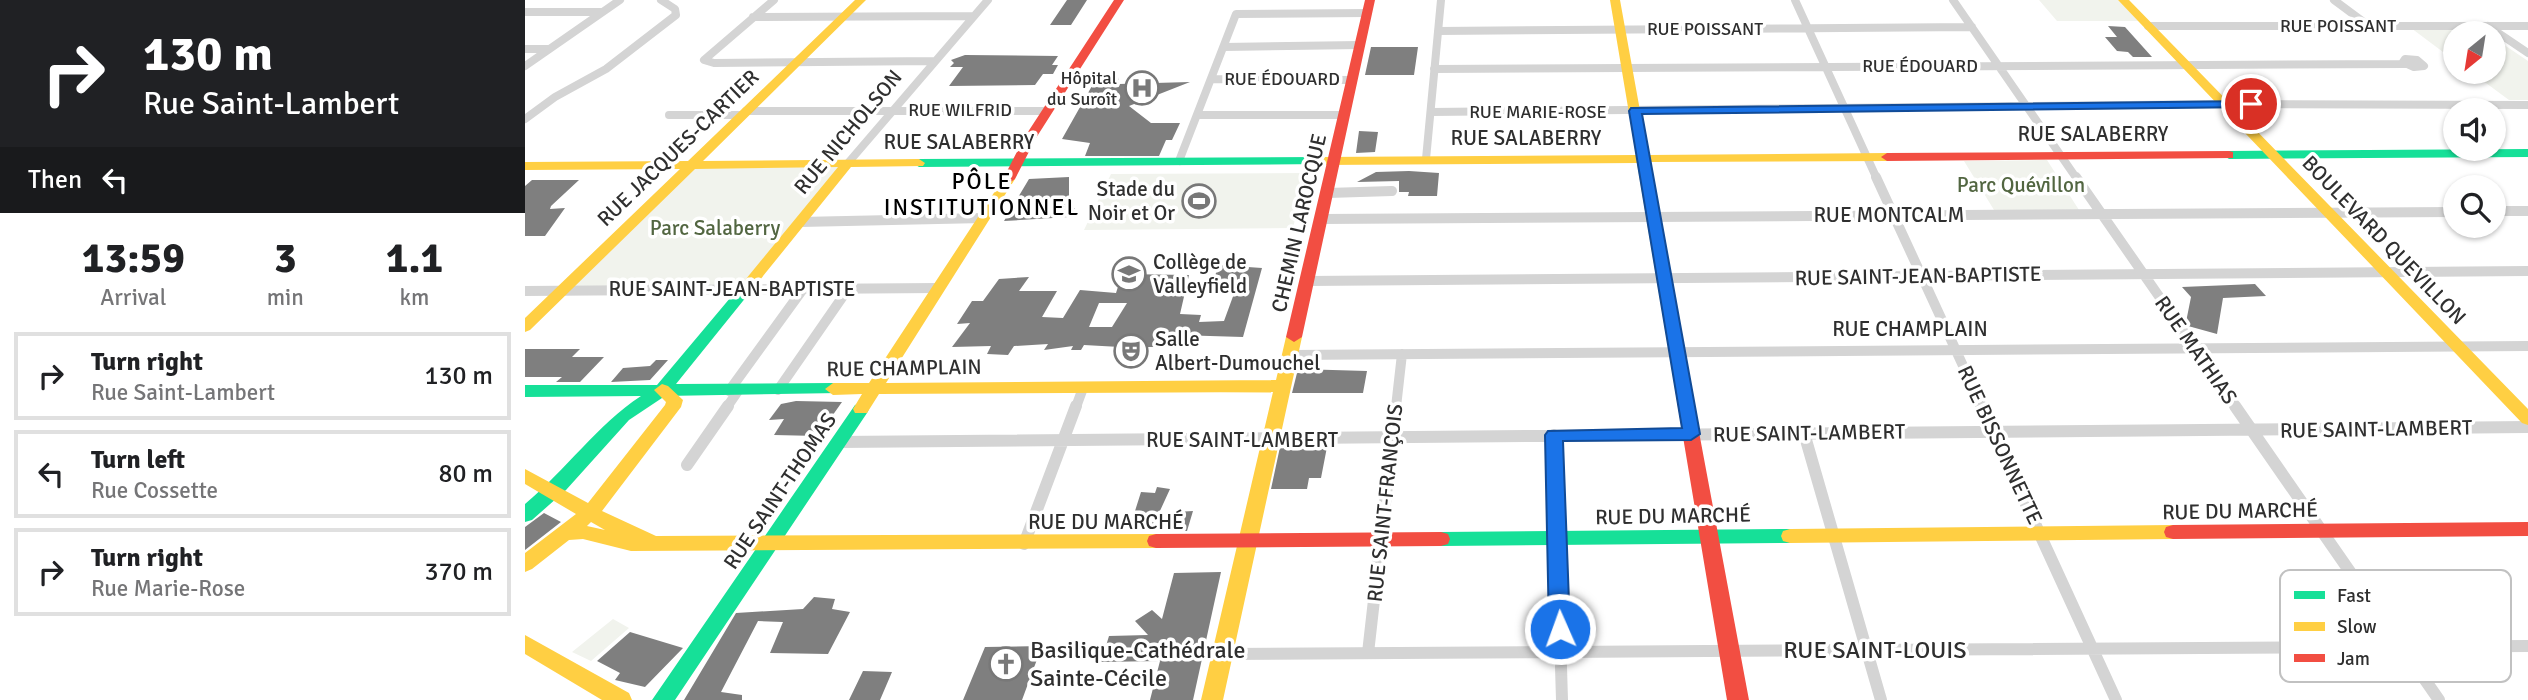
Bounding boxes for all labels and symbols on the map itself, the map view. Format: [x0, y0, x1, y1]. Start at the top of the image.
street label: RUE POISSANT [2280, 15, 2396, 37]
street label: RUE POISSANT [1647, 18, 1763, 40]
north arrow [2443, 21, 2506, 84]
street label: RUE ÉDOUARD [1862, 55, 1978, 77]
street label: RUE JACQUES-CARTIER [592, 64, 764, 232]
street label: RUE NICHOLSON [788, 65, 908, 199]
place label: Hôpital du Suroît [1047, 67, 1117, 110]
street label: RUE ÉDOUARD [1224, 68, 1340, 90]
hospital icon: Hôpital du Suroît [1123, 69, 1161, 107]
pin [2221, 74, 2281, 134]
street label: RUE WILFRID [908, 99, 1012, 121]
street label: RUE MARIE-ROSE [1469, 101, 1607, 123]
street label: RUE SALABERRY [2018, 121, 2169, 147]
street label: RUE SALABERRY [1451, 125, 1602, 151]
street label: RUE SALABERRY [884, 129, 1035, 155]
street label: CHEMIN LAROCQUE [1266, 131, 1332, 315]
street label: BOULEVARD QUEVILLON [2297, 150, 2471, 330]
district label: PÔLE INSTITUTIONNEL [884, 167, 1080, 222]
park label: Parc Quévillon [1957, 172, 2085, 198]
place label: Stade du Noir et Or [1088, 176, 1175, 226]
sports icon: Stade du Noir et Or [1180, 182, 1218, 220]
street label: RUE MONTCALM [1814, 202, 1964, 228]
park label: Parc Salaberry [650, 215, 780, 241]
place label: Collège de Valleyfield [1153, 249, 1247, 299]
school or university icon: Collège de Valleyfield [1110, 255, 1148, 293]
street label: RUE SAINT-JEAN-BAPTISTE [1794, 261, 2042, 291]
street label: RUE SAINT-JEAN-BAPTISTE [608, 276, 856, 302]
street label: RUE MATHIAS [2149, 291, 2243, 409]
street label: RUE CHAMPLAIN [1832, 316, 1988, 342]
place label: Salle Albert-Dumouchel [1155, 326, 1320, 376]
theatre icon: Salle Albert-Dumouchel [1112, 332, 1150, 370]
street label: RUE CHAMPLAIN [826, 354, 982, 382]
street label: RUE BISSONNETTE [1952, 361, 2048, 529]
street label: RUE SAINT-FRANÇOIS [1362, 403, 1408, 603]
street label: RUE SAINT-THOMAS [718, 408, 842, 574]
street label: RUE SAINT-LAMBERT [2280, 414, 2473, 444]
street label: RUE SAINT-LAMBERT [1713, 418, 1906, 448]
street label: RUE SAINT-LAMBERT [1146, 427, 1339, 453]
street label: RUE DU MARCHÉ [2162, 497, 2318, 525]
street label: RUE DU MARCHÉ [1595, 502, 1751, 530]
street label: RUE DU MARCHÉ [1028, 509, 1184, 535]
legend [2280, 570, 2511, 682]
text: Fast [2337, 584, 2371, 608]
position arrow [1523, 592, 1597, 666]
text: Slow [2337, 615, 2377, 639]
place label: Basilique-Cathédrale Sainte-Cécile [1030, 635, 1245, 693]
street label: RUE SAINT-LOUIS [1783, 635, 1967, 665]
church icon: Basilique-Cathédrale Sainte-Cécile [987, 645, 1025, 683]
text: Jam [2337, 647, 2370, 671]

